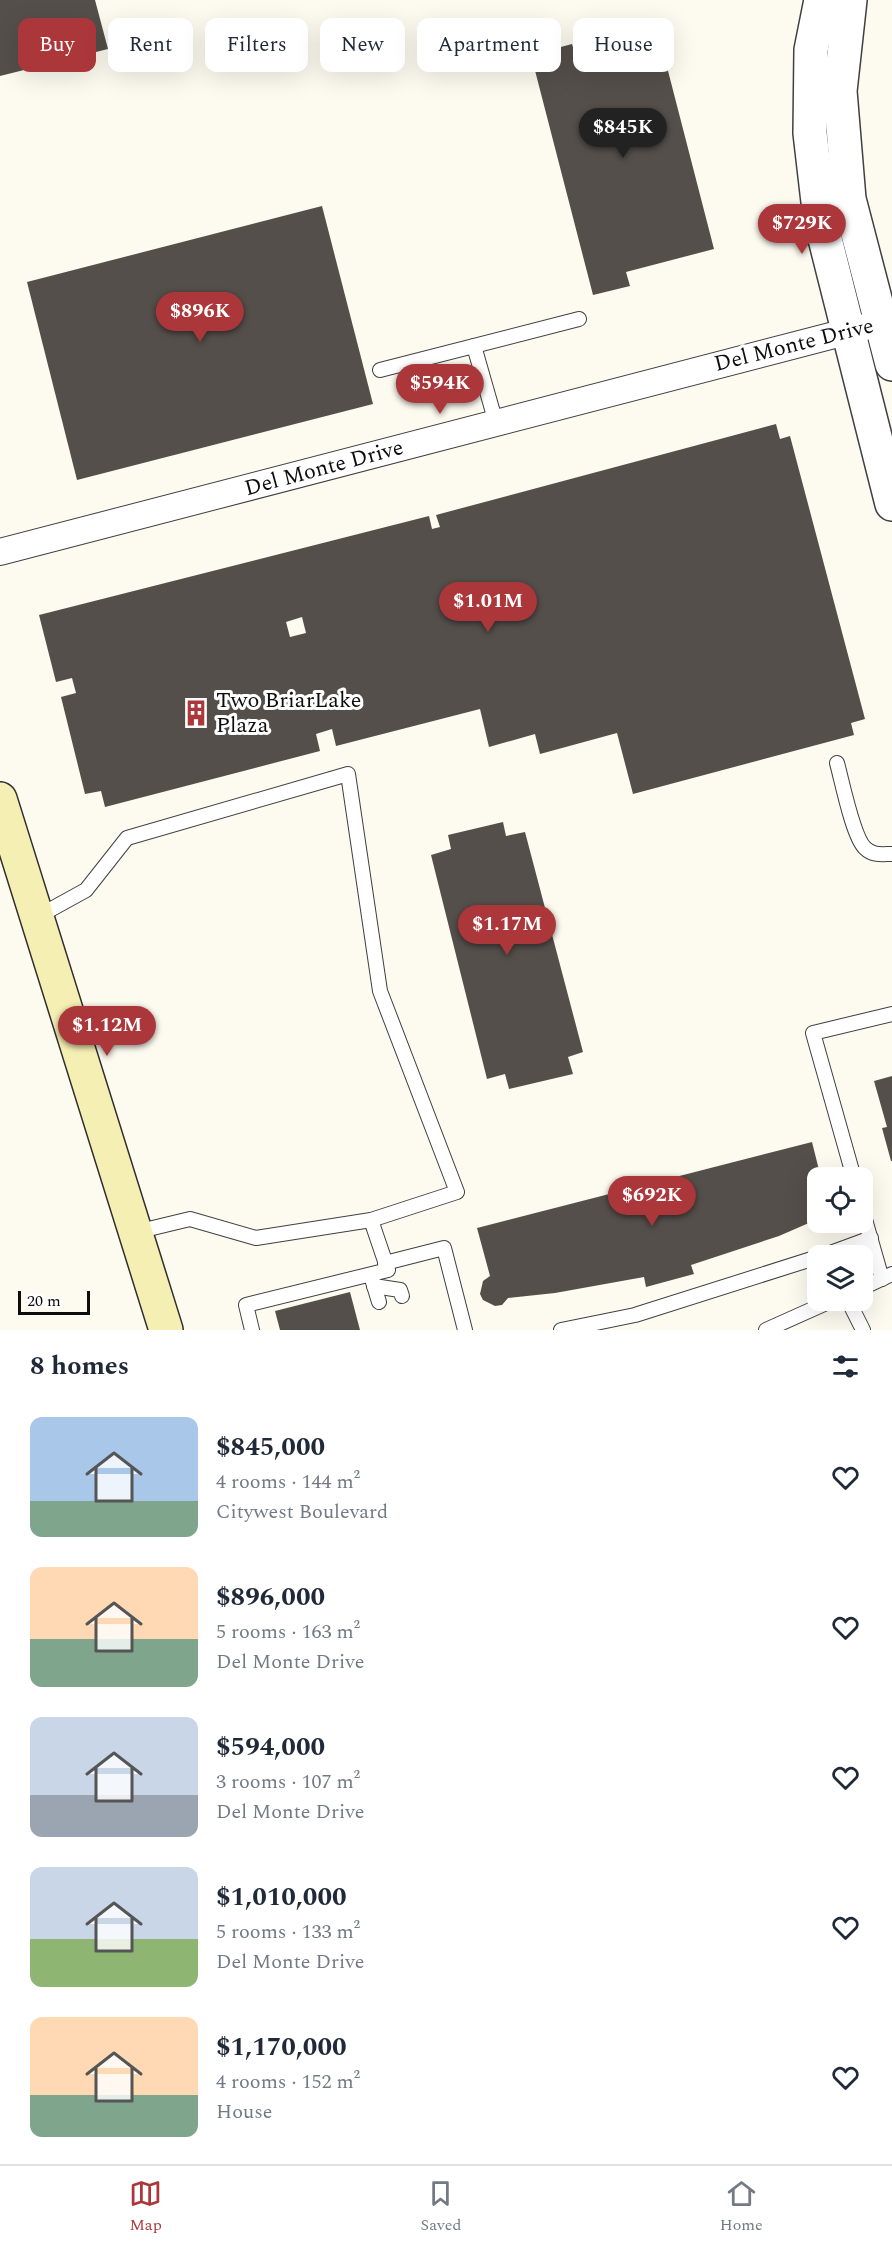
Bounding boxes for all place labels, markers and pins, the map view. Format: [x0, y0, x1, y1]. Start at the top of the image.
pin: $845K [581, 108, 665, 159]
pin: $729K [760, 204, 844, 255]
pin: $896K [158, 292, 242, 343]
pin: $594K [398, 364, 482, 415]
pin: $1.01M [439, 582, 537, 633]
place label: Two BriarLake Plaza [216, 684, 361, 742]
building icon: Two BriarLake Plaza [181, 698, 211, 728]
pin: $1.17M [458, 905, 556, 956]
pin: $1.12M [58, 1006, 156, 1057]
pin: $692K [610, 1176, 694, 1227]

